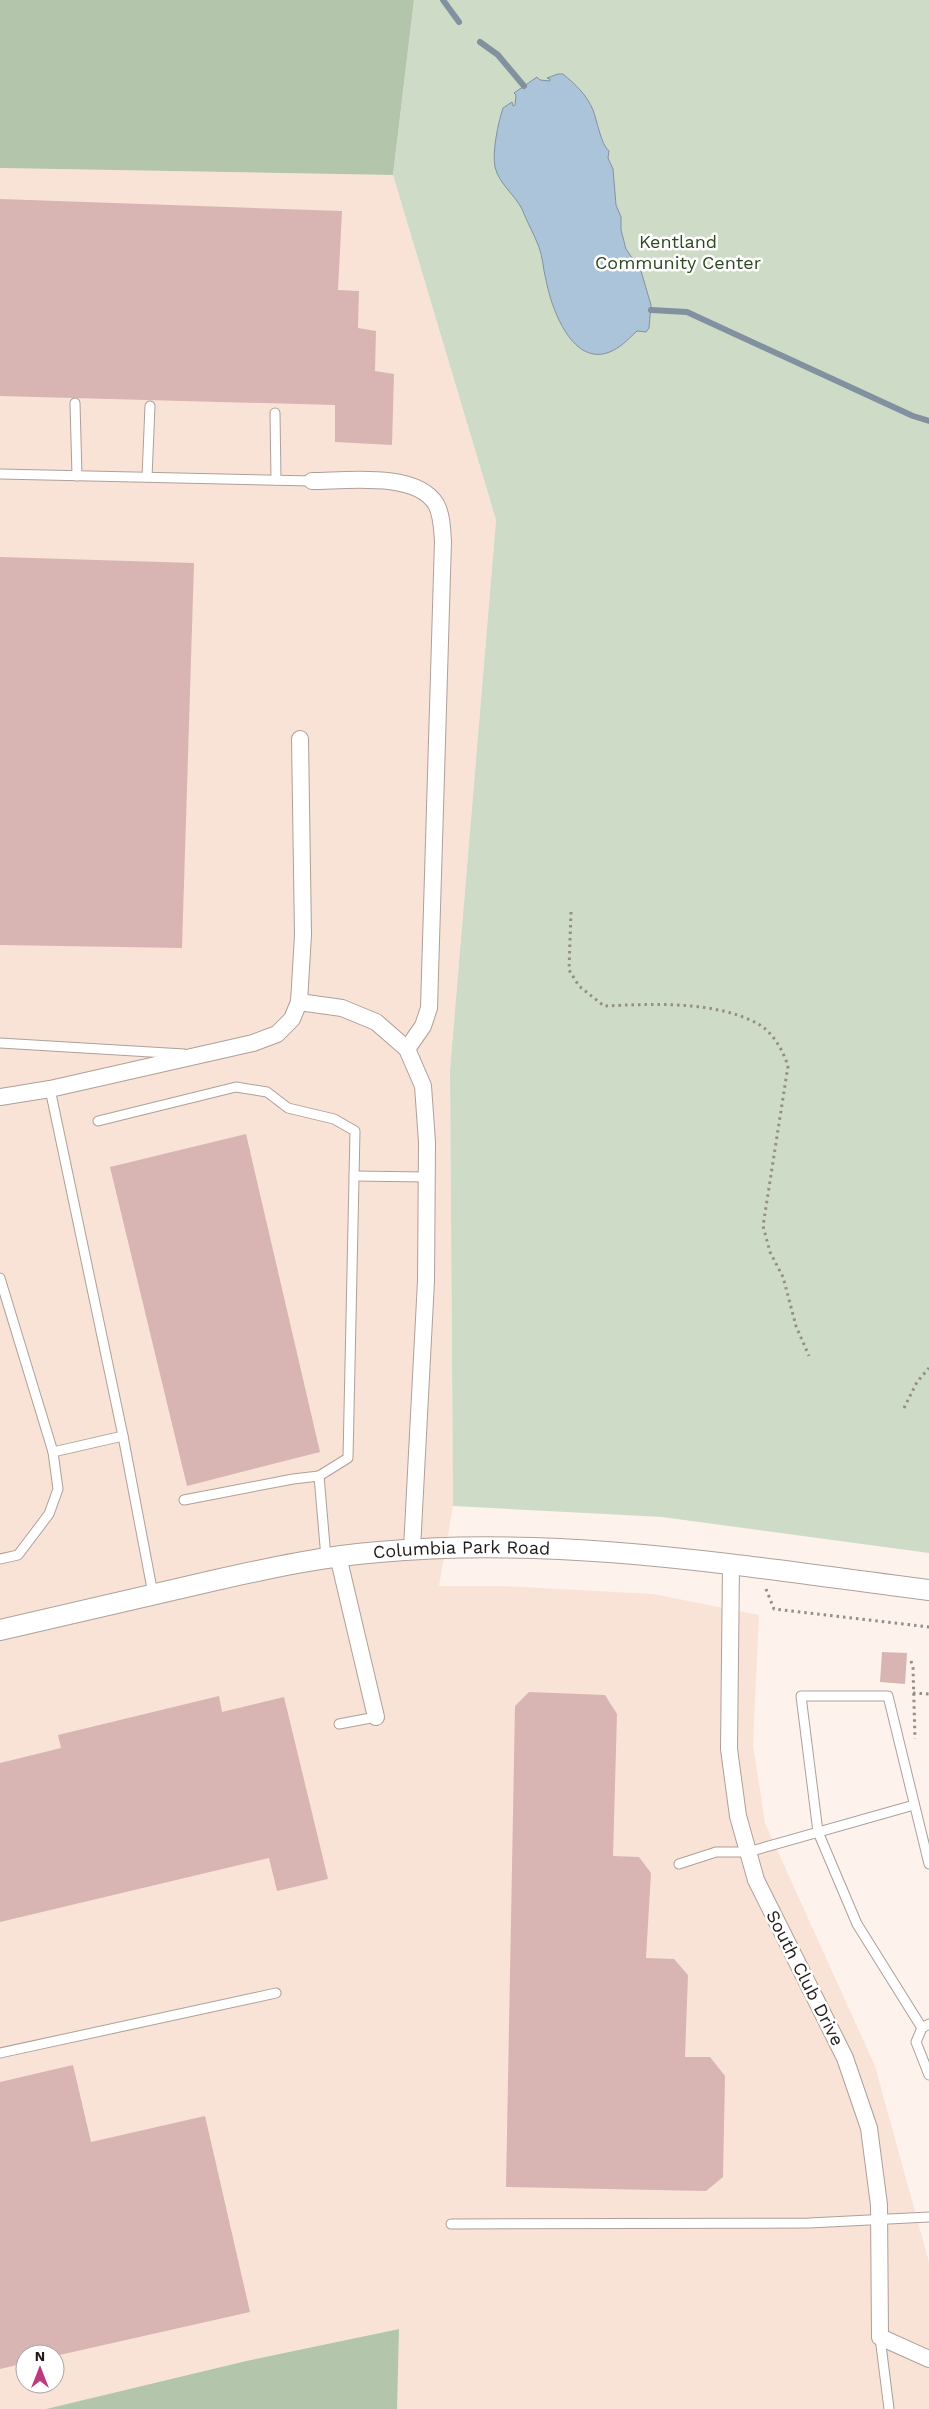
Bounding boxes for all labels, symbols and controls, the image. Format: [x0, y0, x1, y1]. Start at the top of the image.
park label: Kentland Community Center [595, 231, 761, 273]
street label: Columbia Park Road [372, 1536, 551, 1563]
street label: South Club Drive [762, 1906, 849, 2049]
north arrow [15, 2344, 65, 2394]
text: N [35, 2348, 45, 2364]

